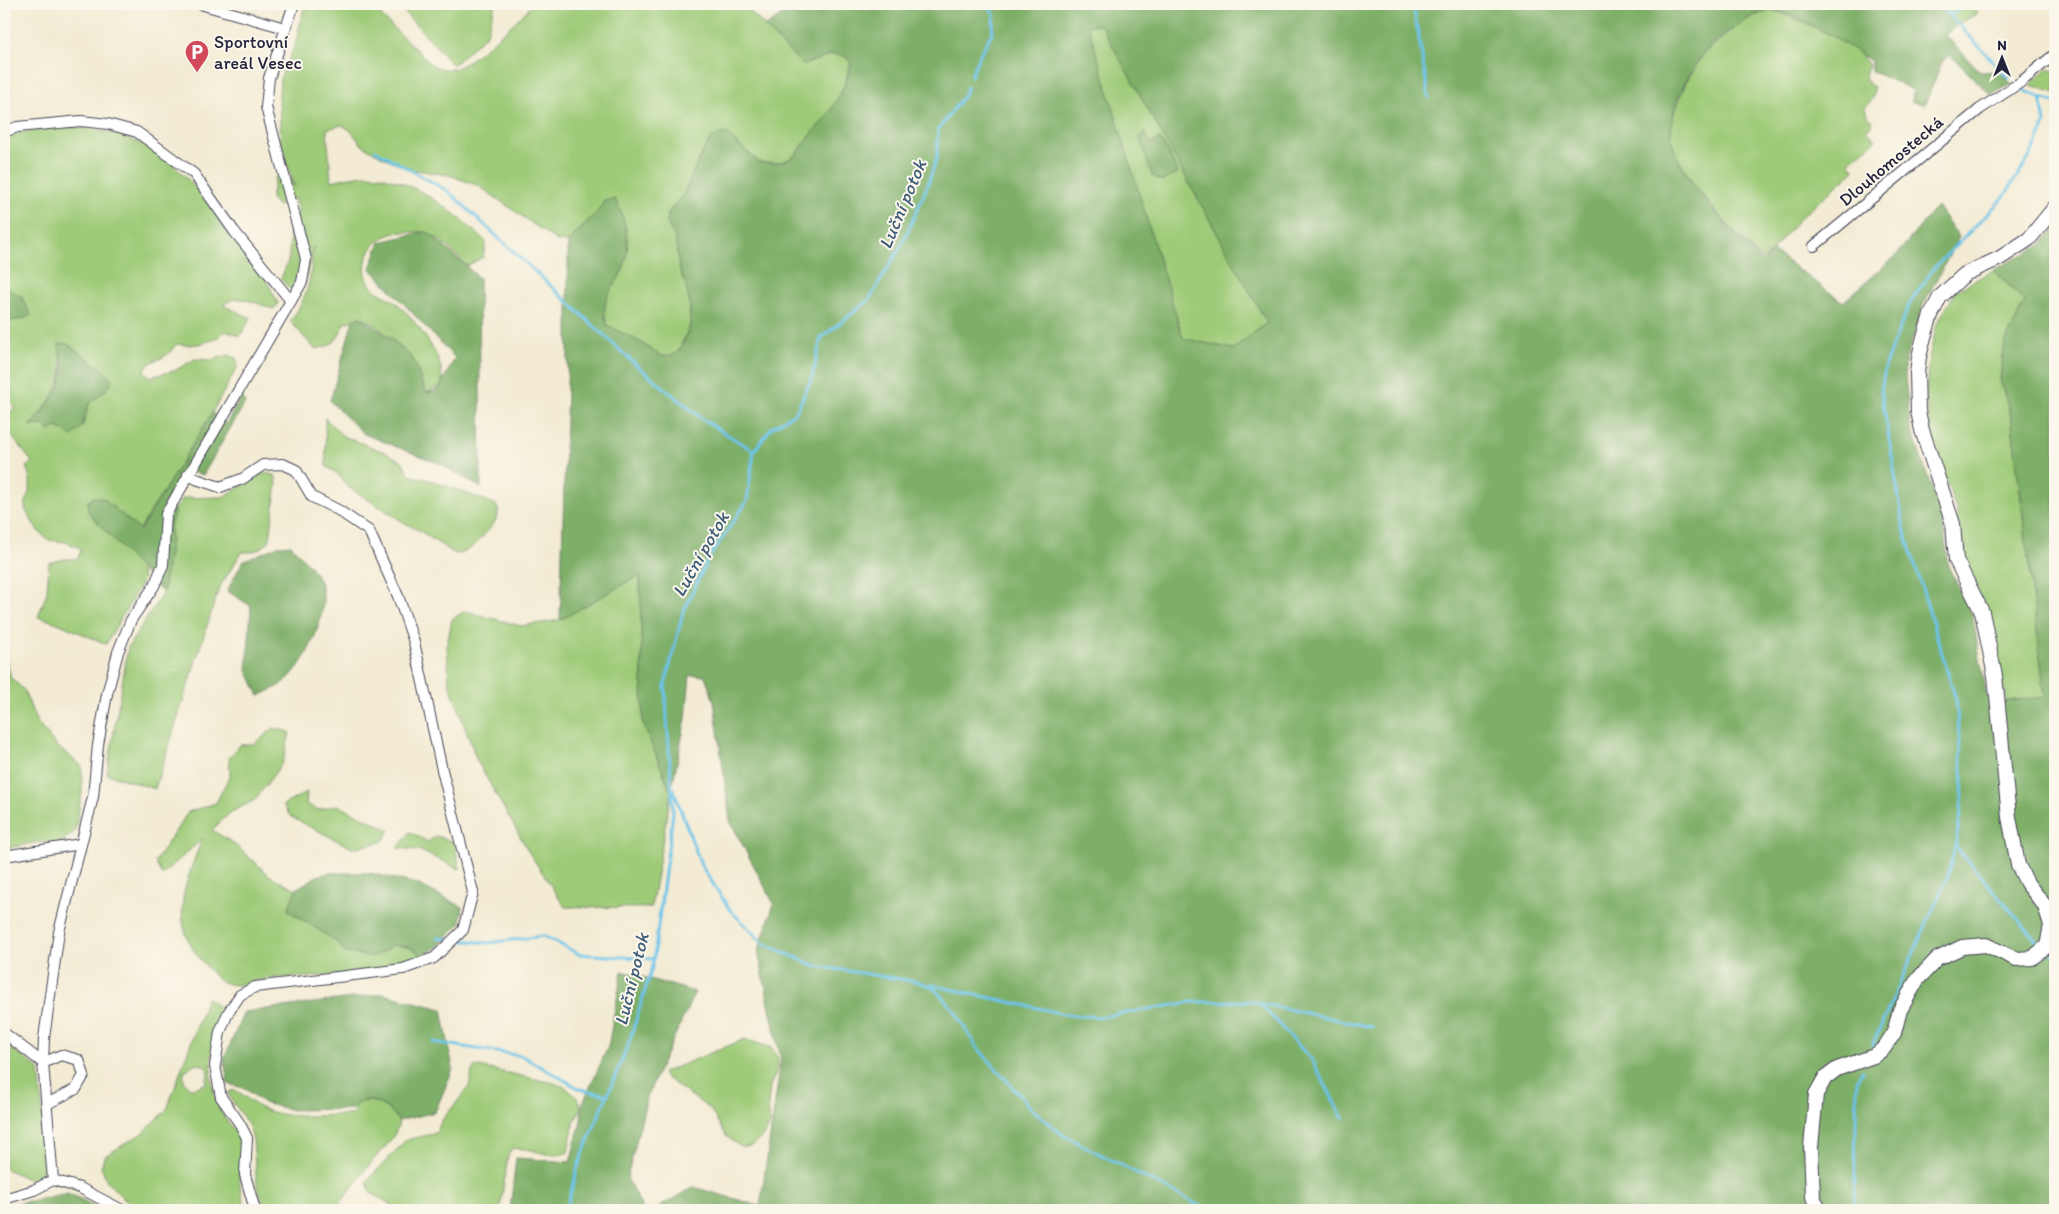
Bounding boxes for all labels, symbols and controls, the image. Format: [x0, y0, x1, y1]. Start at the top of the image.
place label: Sportovní areál Vesec [214, 31, 302, 74]
north arrow [1976, 32, 2026, 82]
text: N [1997, 37, 2007, 54]
parking icon: Sportovní areál Vesec [184, 39, 210, 73]
street label: Dlouhomostecká [1834, 111, 1948, 211]
water label: Luční potok [873, 155, 932, 252]
water label: Luční potok [667, 507, 735, 601]
water label: Luční potok [609, 929, 654, 1028]

